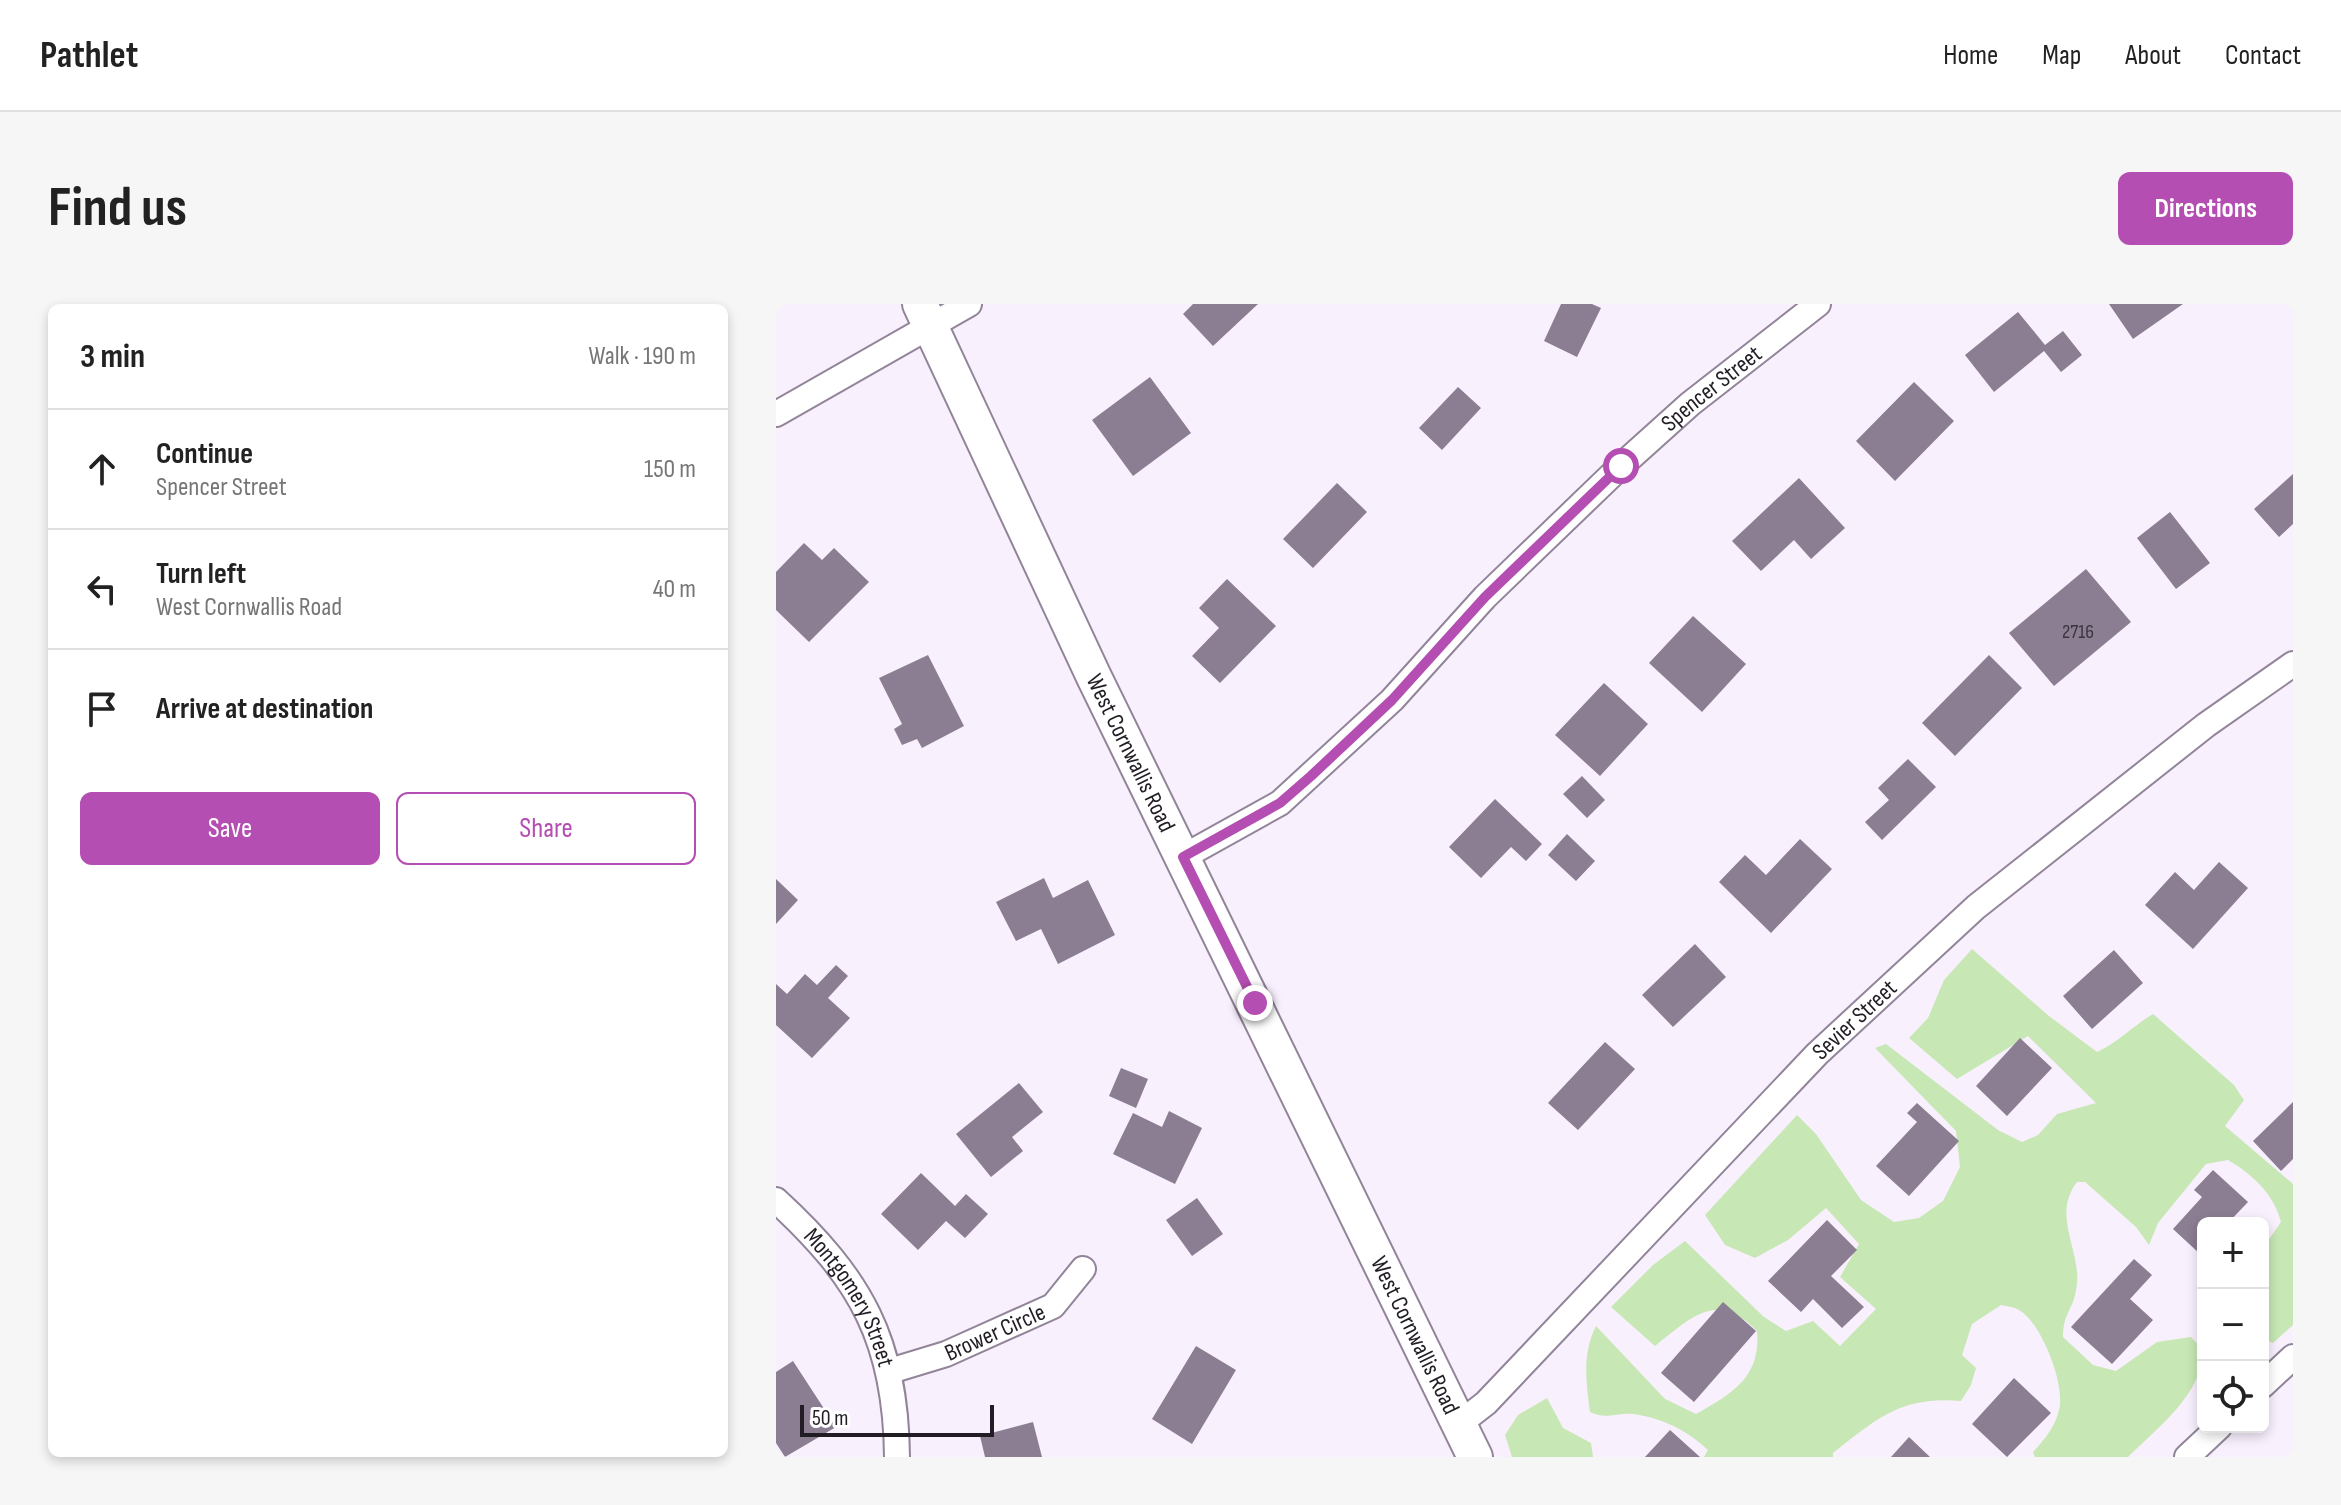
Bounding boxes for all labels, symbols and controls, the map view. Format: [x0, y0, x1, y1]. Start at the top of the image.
text: Pathlet [40, 33, 138, 78]
text: Home [1943, 39, 1998, 72]
text: Map [2042, 39, 2081, 72]
text: About [2125, 39, 2181, 72]
text: Contact [2225, 39, 2301, 72]
button: Directions [2118, 172, 2293, 245]
text: Find us [48, 175, 187, 242]
text: 3 min [80, 336, 145, 377]
street label: Spencer Street [1655, 340, 1768, 438]
text: Walk · 190 m [589, 341, 696, 372]
text: Continue [156, 436, 253, 472]
icon: ahead [80, 447, 124, 491]
route start [1603, 448, 1639, 484]
text: 150 m [644, 454, 696, 485]
text: Spencer Street [156, 472, 287, 503]
text: Turn left [156, 556, 246, 592]
icon: left [80, 567, 124, 611]
text: 40 m [653, 574, 696, 605]
text: West Cornwallis Road [156, 592, 342, 623]
house number: 2716 [2062, 620, 2094, 644]
street label: West Cornwallis Road [1080, 669, 1181, 837]
icon: arrive [80, 687, 124, 731]
text: Arrive at destination [156, 691, 373, 727]
button: Save [80, 792, 380, 865]
button: Share [396, 792, 696, 865]
street label: Sevier Street [1806, 974, 1903, 1066]
route end [1237, 985, 1273, 1021]
map controls [2197, 1217, 2269, 1433]
button: + [2197, 1217, 2269, 1289]
street label: Montgomery Street [797, 1222, 900, 1370]
street label: West Cornwallis Road [1364, 1252, 1466, 1419]
button: − [2197, 1289, 2269, 1361]
street label: Brower Circle [940, 1297, 1050, 1368]
button: locate [2197, 1361, 2269, 1433]
scale bar [800, 1401, 994, 1437]
text: 50 m [812, 1405, 848, 1432]

